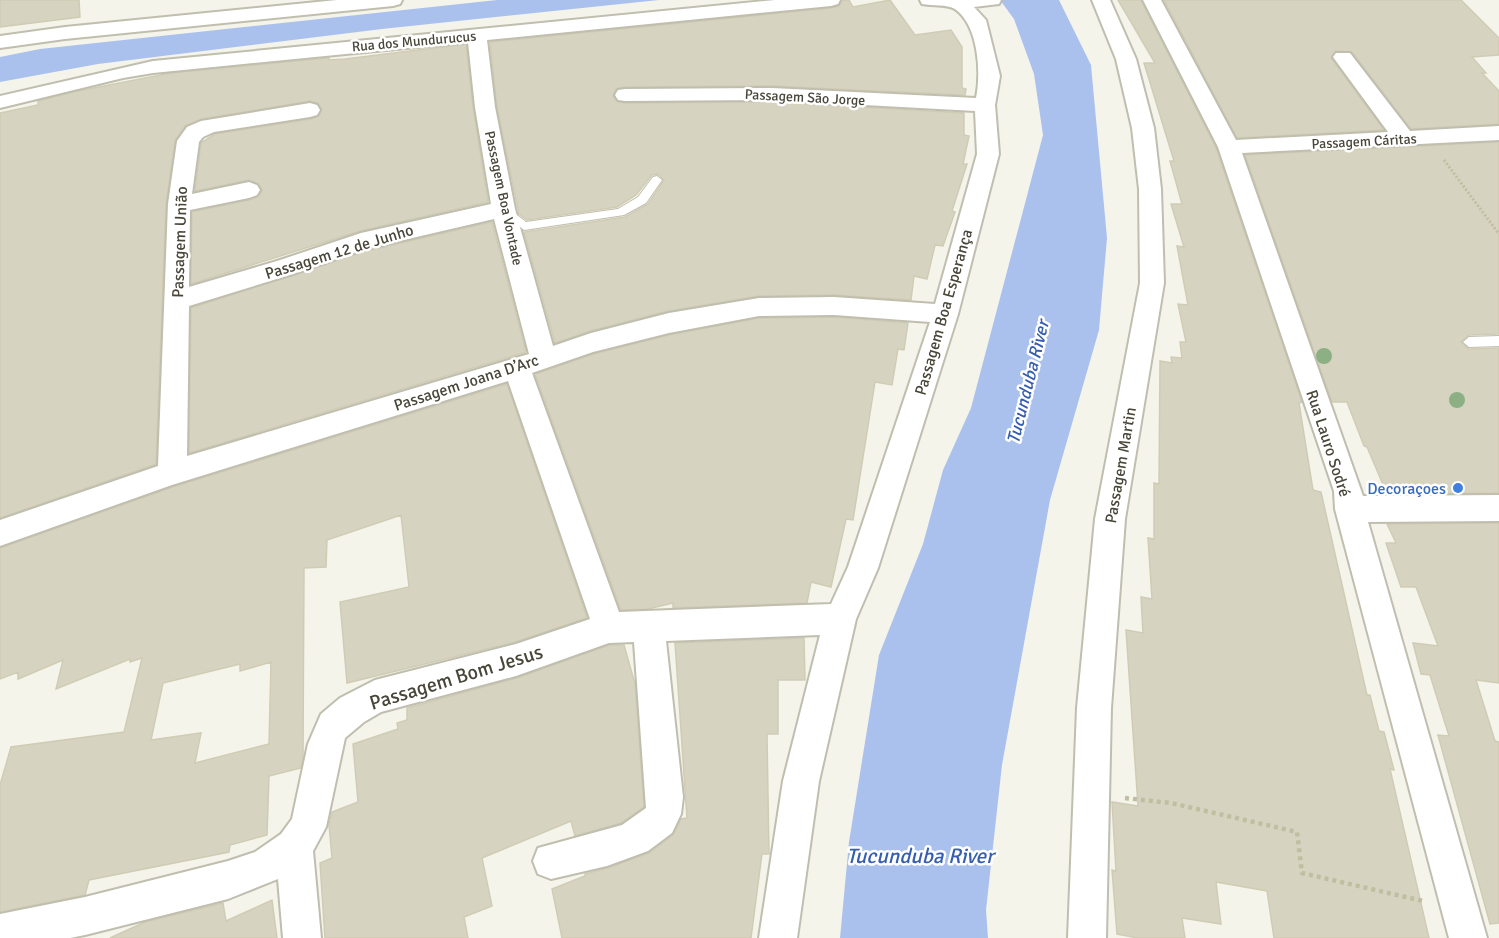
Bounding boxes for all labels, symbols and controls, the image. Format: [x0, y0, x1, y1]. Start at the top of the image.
street label: Rua dos Mundurucus [351, 28, 477, 55]
street label: Passagem São Jorge [744, 86, 866, 109]
street label: Passagem Boa Vontade [481, 129, 526, 267]
street label: Passagem Cáritas [1311, 130, 1417, 153]
street label: Passagem União [168, 186, 192, 298]
street label: Passagem 12 de Junho [263, 220, 416, 284]
street label: Passagem Boa Esperança [911, 227, 977, 398]
water label: Tucunduba River [1002, 316, 1055, 446]
street label: Passagem Joana D’Arc [391, 350, 541, 416]
street label: Rua Lauro Sodré [1301, 387, 1355, 499]
street label: Passagem Martin [1101, 406, 1141, 525]
place label: Decoraçoes [1367, 479, 1446, 499]
marker: Decoraçoes [1451, 481, 1465, 495]
street label: Passagem Bom Jesus [367, 639, 546, 716]
water label: Tucunduba River [846, 843, 997, 869]

